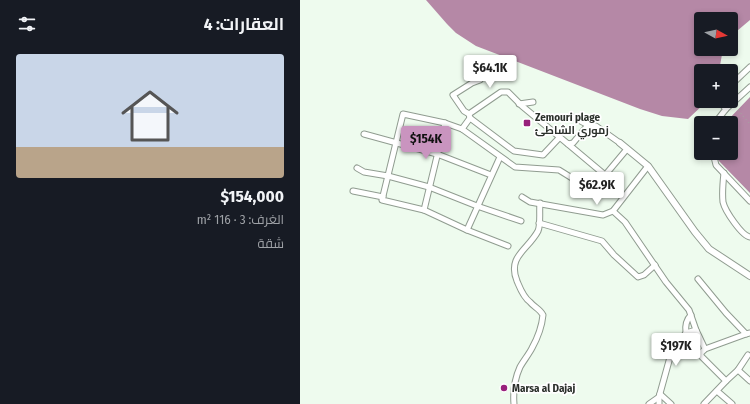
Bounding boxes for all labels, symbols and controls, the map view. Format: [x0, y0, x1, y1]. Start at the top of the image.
north arrow [694, 12, 738, 56]
map controls [694, 12, 738, 160]
icon: filters [16, 13, 38, 35]
text: العقارات: 4 [204, 14, 284, 35]
pin: $64.1K [457, 55, 523, 89]
text: $64.1K [473, 60, 507, 75]
button: + [694, 64, 738, 108]
icon: home [114, 80, 186, 152]
place label: Zemouri plage زموري الشاطئ [535, 111, 609, 140]
button: − [694, 116, 738, 160]
marker: Zemouri plage زموري الشاطئ [522, 118, 532, 128]
pin: $154K [398, 126, 454, 160]
text: $154K [410, 131, 442, 146]
pin: $62.9K [564, 172, 630, 206]
text: $62.9K [579, 177, 615, 192]
text: $154,000 [220, 186, 284, 207]
text: الغرف: 3 · 116 m² [197, 212, 284, 227]
text: شقة [257, 236, 284, 251]
pin: $197K [648, 333, 704, 367]
text: $197K [660, 338, 692, 353]
place label: Marsa al Dajaj [512, 382, 575, 395]
marker: Marsa al Dajaj [499, 383, 509, 393]

